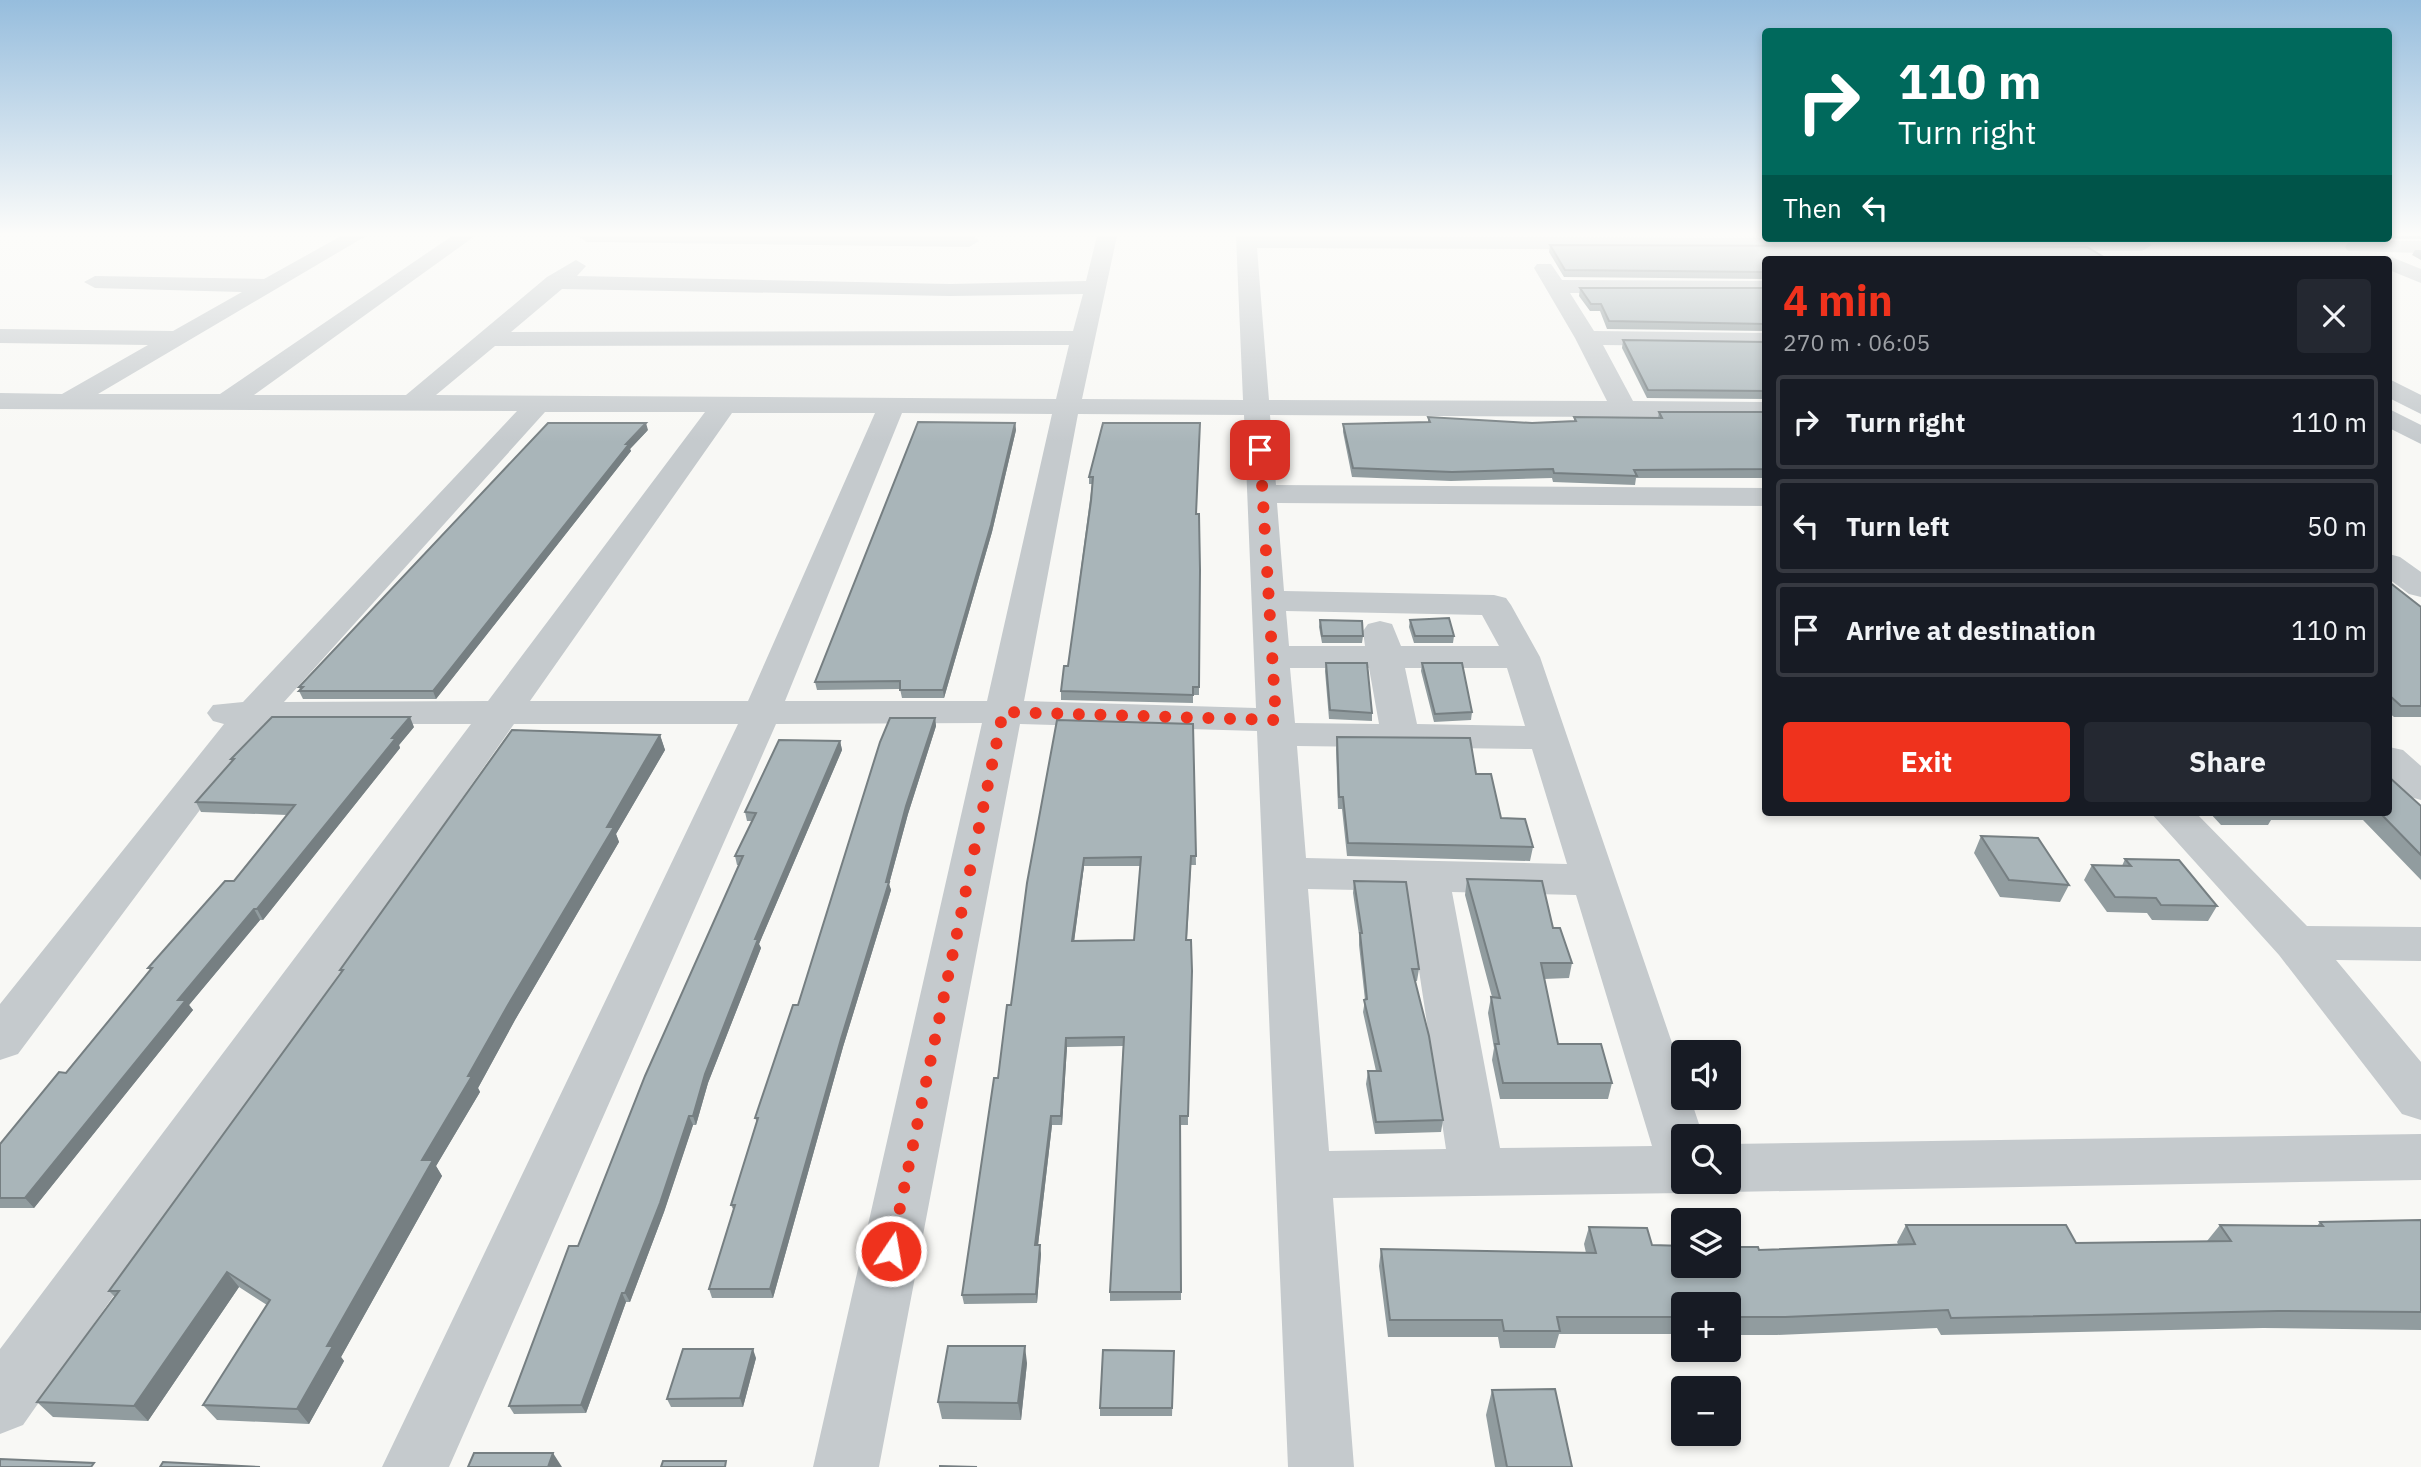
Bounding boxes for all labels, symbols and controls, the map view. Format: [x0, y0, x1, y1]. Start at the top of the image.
text: 110 m [1898, 49, 2042, 112]
icon: right [1783, 56, 1874, 147]
text: Turn right [1898, 111, 2036, 153]
icon: left [1856, 189, 1894, 227]
text: Then [1783, 191, 1842, 225]
text: 4 min [1783, 273, 1893, 328]
button: close [2297, 279, 2371, 353]
text: 270 m · 06:05 [1783, 327, 1930, 357]
icon: right [1787, 403, 1825, 441]
text: Turn right [1846, 405, 1965, 439]
text: 110 m [2291, 405, 2367, 439]
pin [1230, 420, 1290, 480]
icon: arrive [1241, 431, 1279, 469]
icon: left [1787, 507, 1825, 545]
text: Turn left [1846, 509, 1949, 543]
text: 50 m [2307, 509, 2367, 543]
icon: arrive [1787, 611, 1825, 649]
text: Arrive at destination [1846, 613, 2096, 647]
text: 110 m [2291, 613, 2367, 647]
button: Exit [1783, 722, 2070, 802]
button: Share [2084, 722, 2371, 802]
map controls [1671, 1040, 1741, 1446]
button: sound [1671, 1040, 1741, 1110]
button: search [1671, 1124, 1741, 1194]
button: layers [1671, 1208, 1741, 1278]
position arrow [854, 1214, 928, 1288]
button: + [1671, 1292, 1741, 1362]
button: − [1671, 1376, 1741, 1446]

